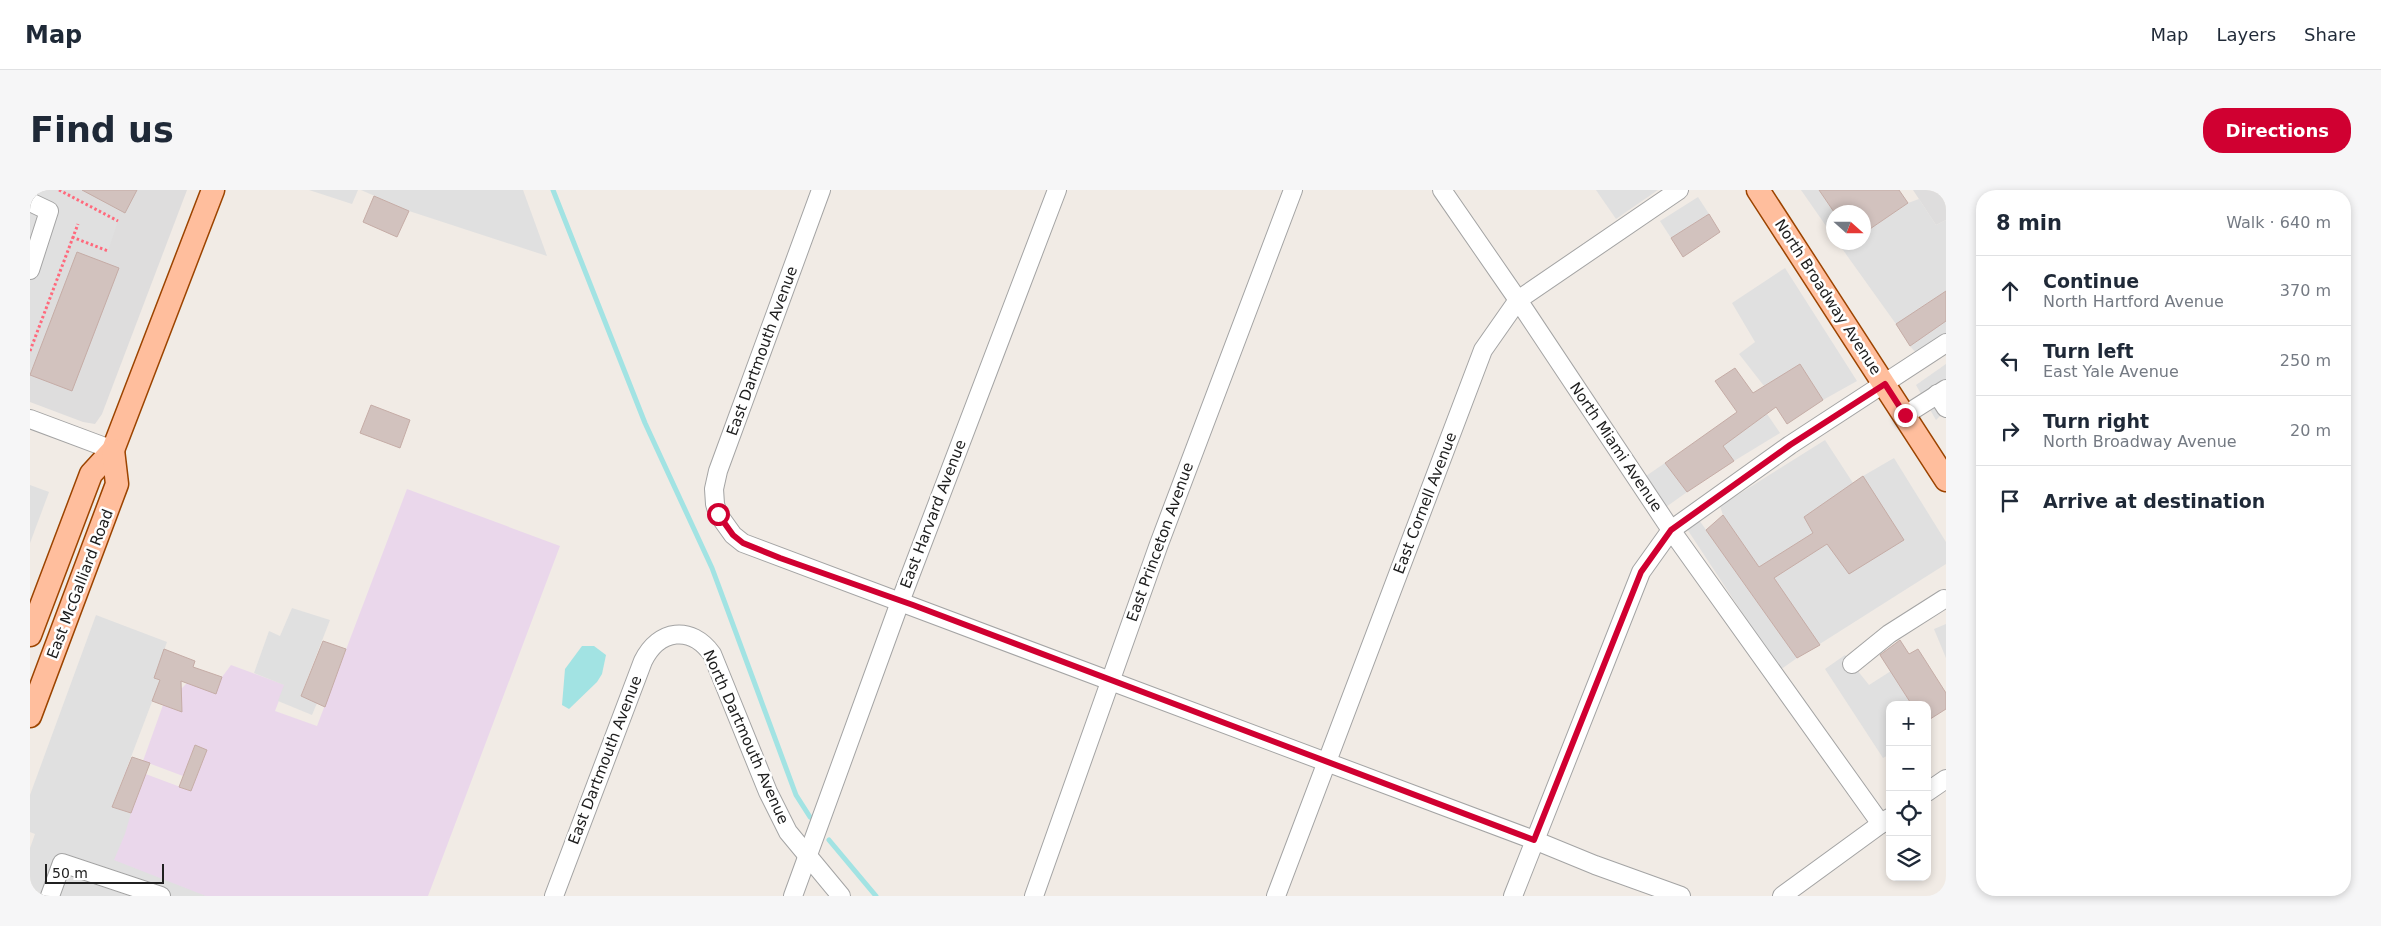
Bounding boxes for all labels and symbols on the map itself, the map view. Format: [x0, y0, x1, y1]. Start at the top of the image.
north arrow [1826, 205, 1871, 250]
street label: North Broadway Avenue [1771, 216, 1885, 378]
street label: East Dartmouth Avenue [723, 264, 801, 438]
street label: North Miami Avenue [1566, 379, 1666, 515]
route end [1894, 404, 1917, 427]
street label: East Cornell Avenue [1390, 430, 1460, 576]
street label: East Harvard Avenue [896, 437, 970, 591]
street label: East Princeton Avenue [1123, 460, 1197, 624]
route start [707, 503, 730, 526]
street label: East McGalliard Road [43, 507, 117, 661]
street label: North Dartmouth Avenue [699, 647, 793, 827]
street label: East Dartmouth Avenue [565, 673, 645, 847]
scale bar [45, 861, 164, 884]

